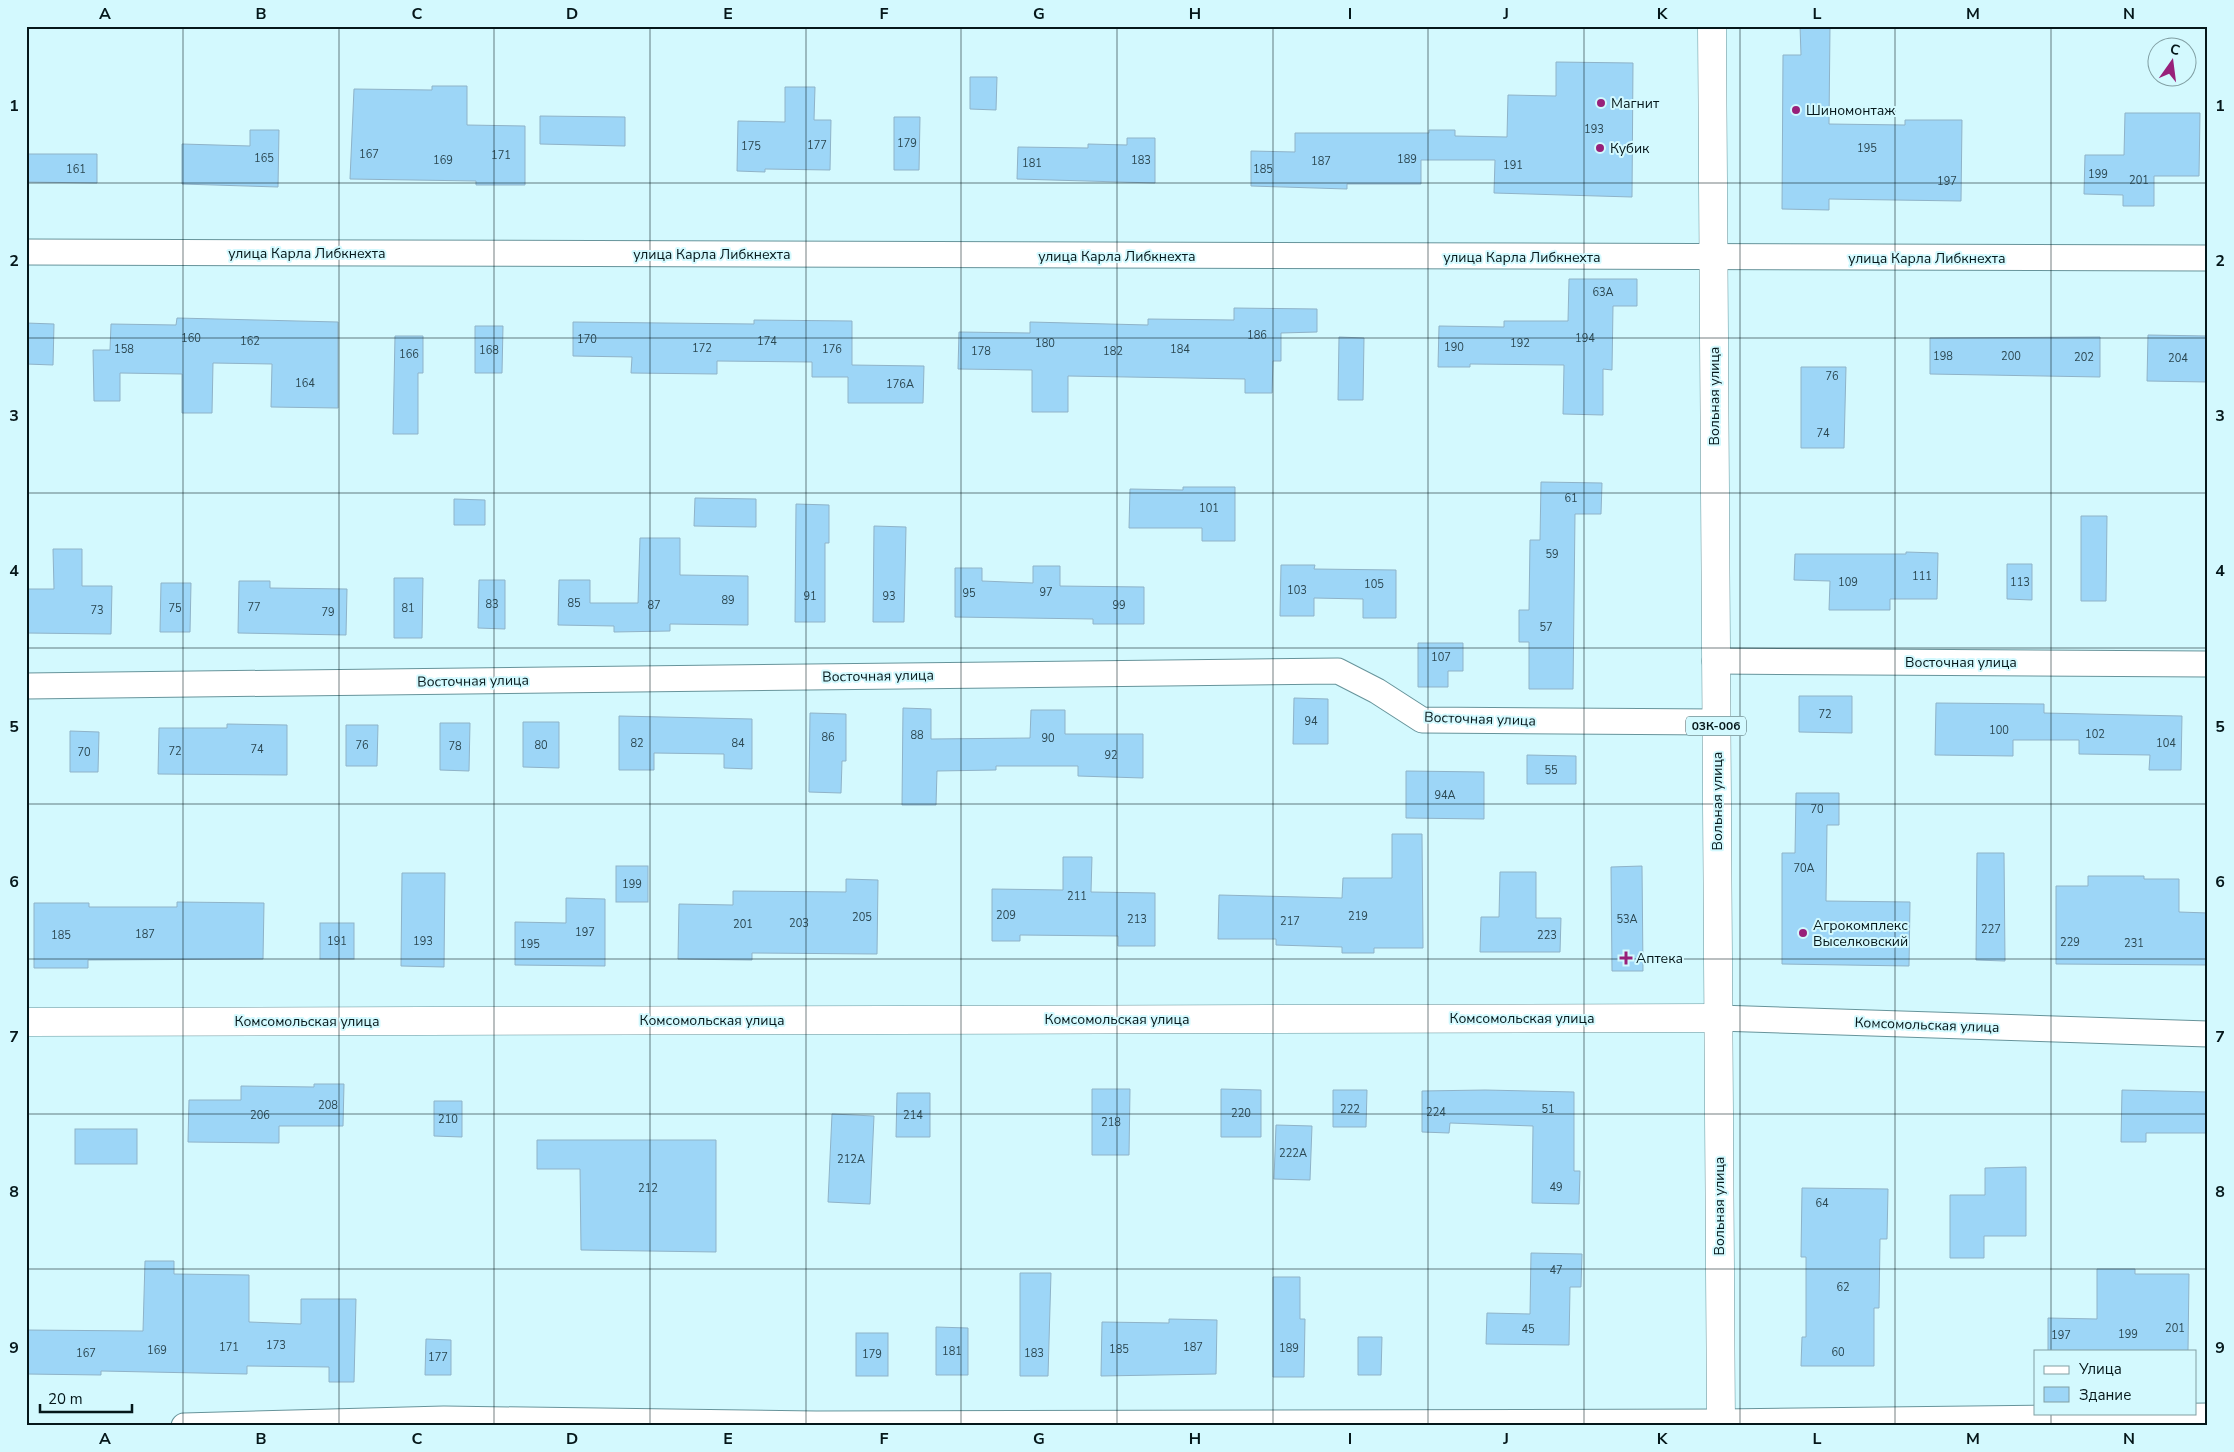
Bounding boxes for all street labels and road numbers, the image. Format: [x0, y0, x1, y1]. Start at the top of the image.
street label: улица Карла Либкнехта [228, 244, 386, 263]
street label: улица Карла Либкнехта [633, 245, 791, 264]
street label: улица Карла Либкнехта [1038, 247, 1196, 266]
street label: улица Карла Либкнехта [1443, 248, 1601, 267]
street label: улица Карла Либкнехта [1848, 249, 2006, 268]
street label: Вольная улица [1705, 347, 1724, 445]
street label: Восточная улица [1905, 653, 2017, 672]
street label: Восточная улица [822, 666, 934, 686]
street label: Восточная улица [417, 671, 529, 691]
street label: Восточная улица [1424, 708, 1536, 730]
road number: 03К-006 [1686, 716, 1746, 736]
street label: Вольная улица [1708, 752, 1727, 850]
street label: Комсомольская улица [1450, 1009, 1594, 1028]
street label: Комсомольская улица [1045, 1010, 1189, 1029]
street label: Комсомольская улица [640, 1011, 784, 1030]
street label: Комсомольская улица [235, 1012, 379, 1031]
street label: Комсомольская улица [1854, 1013, 2000, 1037]
street label: Вольная улица [1710, 1157, 1729, 1255]

